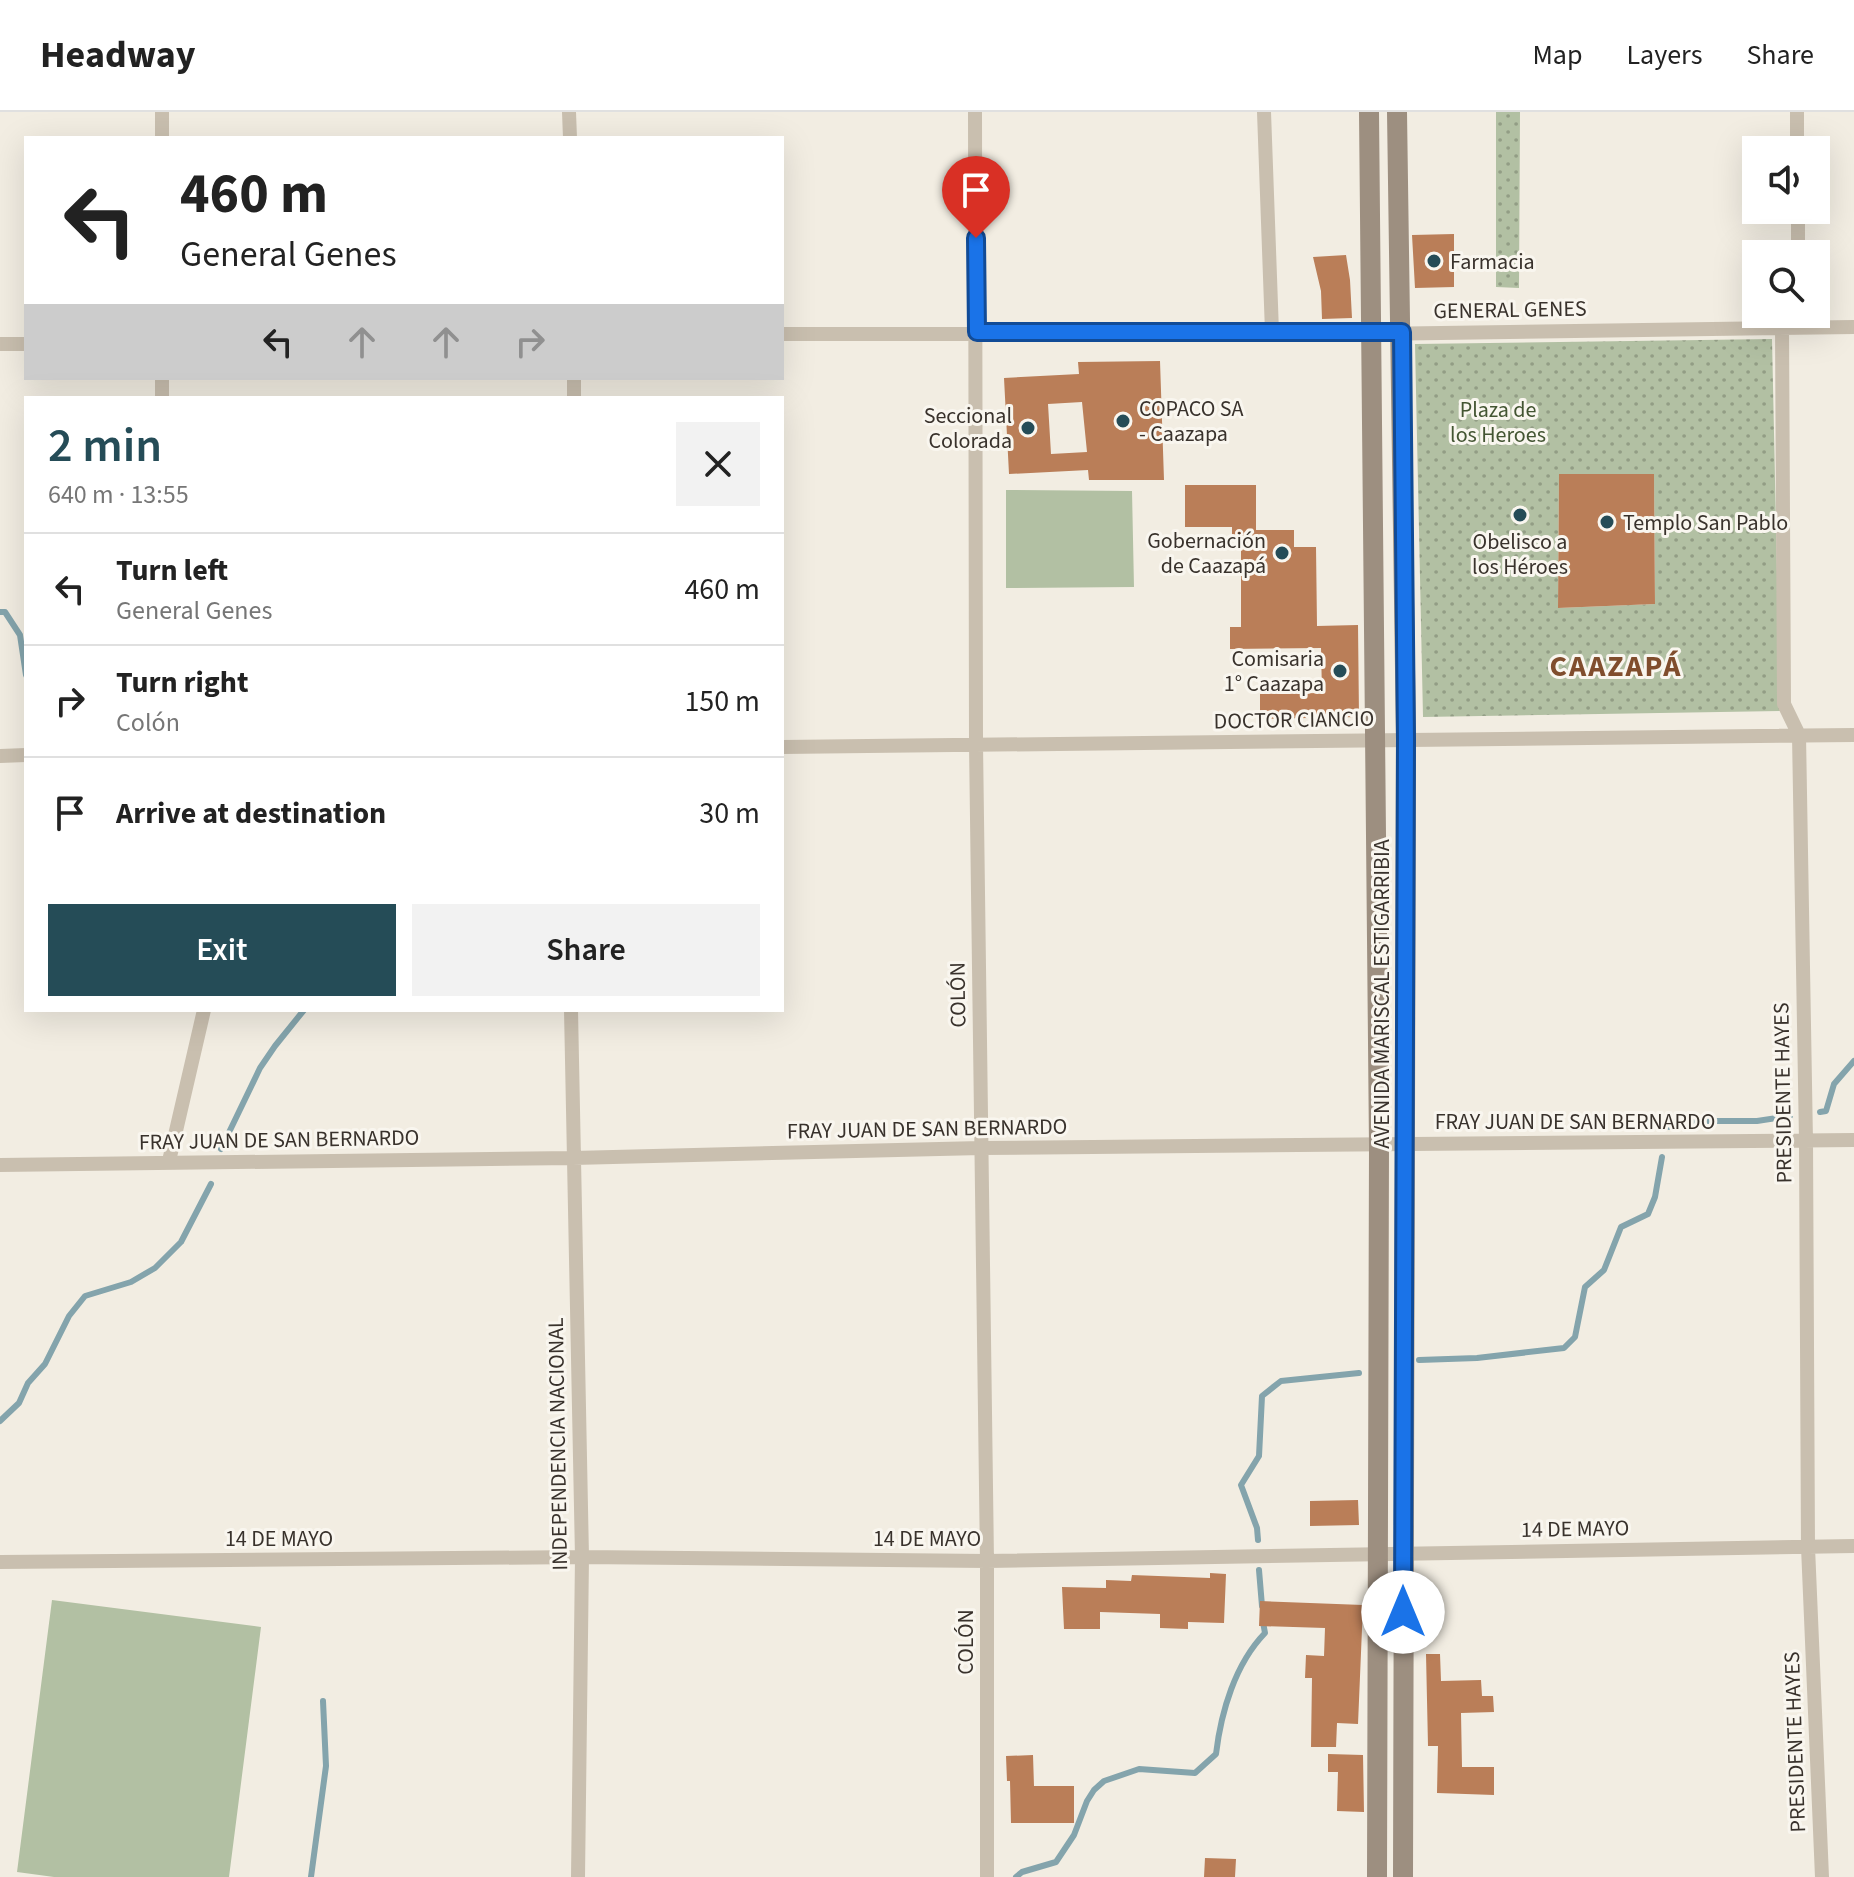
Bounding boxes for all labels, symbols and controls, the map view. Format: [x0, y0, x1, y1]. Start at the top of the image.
text: Headway [40, 28, 196, 82]
text: Map [1532, 35, 1582, 75]
text: Layers [1626, 35, 1702, 75]
text: Share [1746, 35, 1814, 75]
map controls [1742, 136, 1830, 328]
button: sound [1742, 136, 1830, 224]
text: 460 m [180, 155, 328, 234]
pin [942, 156, 1010, 238]
icon: left [48, 168, 152, 272]
icon: arrive [954, 168, 998, 212]
text: General Genes [180, 229, 396, 280]
button: search [1742, 240, 1830, 328]
place label: Farmacia [1450, 246, 1535, 278]
marker: Farmacia [1425, 252, 1443, 270]
street label: GENERAL GENES [1433, 293, 1587, 327]
icon: left [256, 320, 300, 364]
icon: ahead [340, 320, 384, 364]
icon: ahead [424, 320, 468, 364]
icon: right [508, 320, 552, 364]
place label: COPACO SA - Caazapa [1139, 393, 1243, 450]
park label: Plaza de los Heroes [1450, 394, 1546, 451]
place label: Seccional Colorada [924, 400, 1012, 457]
text: 2 min [48, 412, 162, 480]
marker: COPACO SA - Caazapa [1114, 412, 1132, 430]
marker: Seccional Colorada [1019, 419, 1037, 437]
button: close [676, 422, 760, 506]
text: 640 m · 13:55 [48, 476, 189, 513]
marker: Obelisco a los Héroes [1511, 506, 1529, 524]
place label: Templo San Pablo [1623, 507, 1788, 539]
marker: Templo San Pablo [1598, 513, 1616, 531]
place label: Gobernación de Caazapá [1147, 525, 1266, 582]
place label: Obelisco a los Héroes [1472, 526, 1568, 583]
marker: Gobernación de Caazapá [1273, 544, 1291, 562]
text: Turn left [116, 549, 228, 592]
icon: left [48, 567, 92, 611]
text: 460 m [684, 568, 760, 611]
text: General Genes [116, 592, 272, 629]
place label: Comisaria 1° Caazapa [1224, 643, 1324, 700]
district label: CAAZAPÁ [1550, 645, 1682, 688]
text: Turn right [116, 661, 248, 704]
marker: Comisaria 1° Caazapa [1331, 662, 1349, 680]
icon: right [48, 679, 92, 723]
text: 150 m [684, 680, 760, 723]
street label: DOCTOR CIANCIO [1213, 703, 1375, 737]
text: Colón [116, 704, 180, 741]
icon: arrive [48, 791, 92, 835]
text: Arrive at destination [116, 792, 386, 835]
text: 30 m [699, 792, 760, 835]
street label: AVENIDA MARISCAL ESTIGARRIBIA [1366, 839, 1398, 1149]
button: Exit [48, 904, 396, 996]
button: Share [412, 904, 760, 996]
street label: COLÓN [941, 962, 975, 1028]
street label: PRESIDENTE HAYES [1765, 1002, 1801, 1184]
street label: FRAY JUAN DE SAN BERNARDO [1435, 1106, 1715, 1138]
street label: FRAY JUAN DE SAN BERNARDO [787, 1111, 1068, 1147]
street label: FRAY JUAN DE SAN BERNARDO [139, 1122, 420, 1158]
street label: INDEPENDENCIA NACIONAL [540, 1317, 576, 1571]
street label: 14 DE MAYO [1521, 1512, 1629, 1546]
street label: 14 DE MAYO [225, 1523, 333, 1555]
street label: 14 DE MAYO [873, 1523, 981, 1555]
position arrow [1361, 1570, 1445, 1654]
street label: COLÓN [950, 1609, 982, 1675]
street label: PRESIDENTE HAYES [1776, 1651, 1814, 1833]

